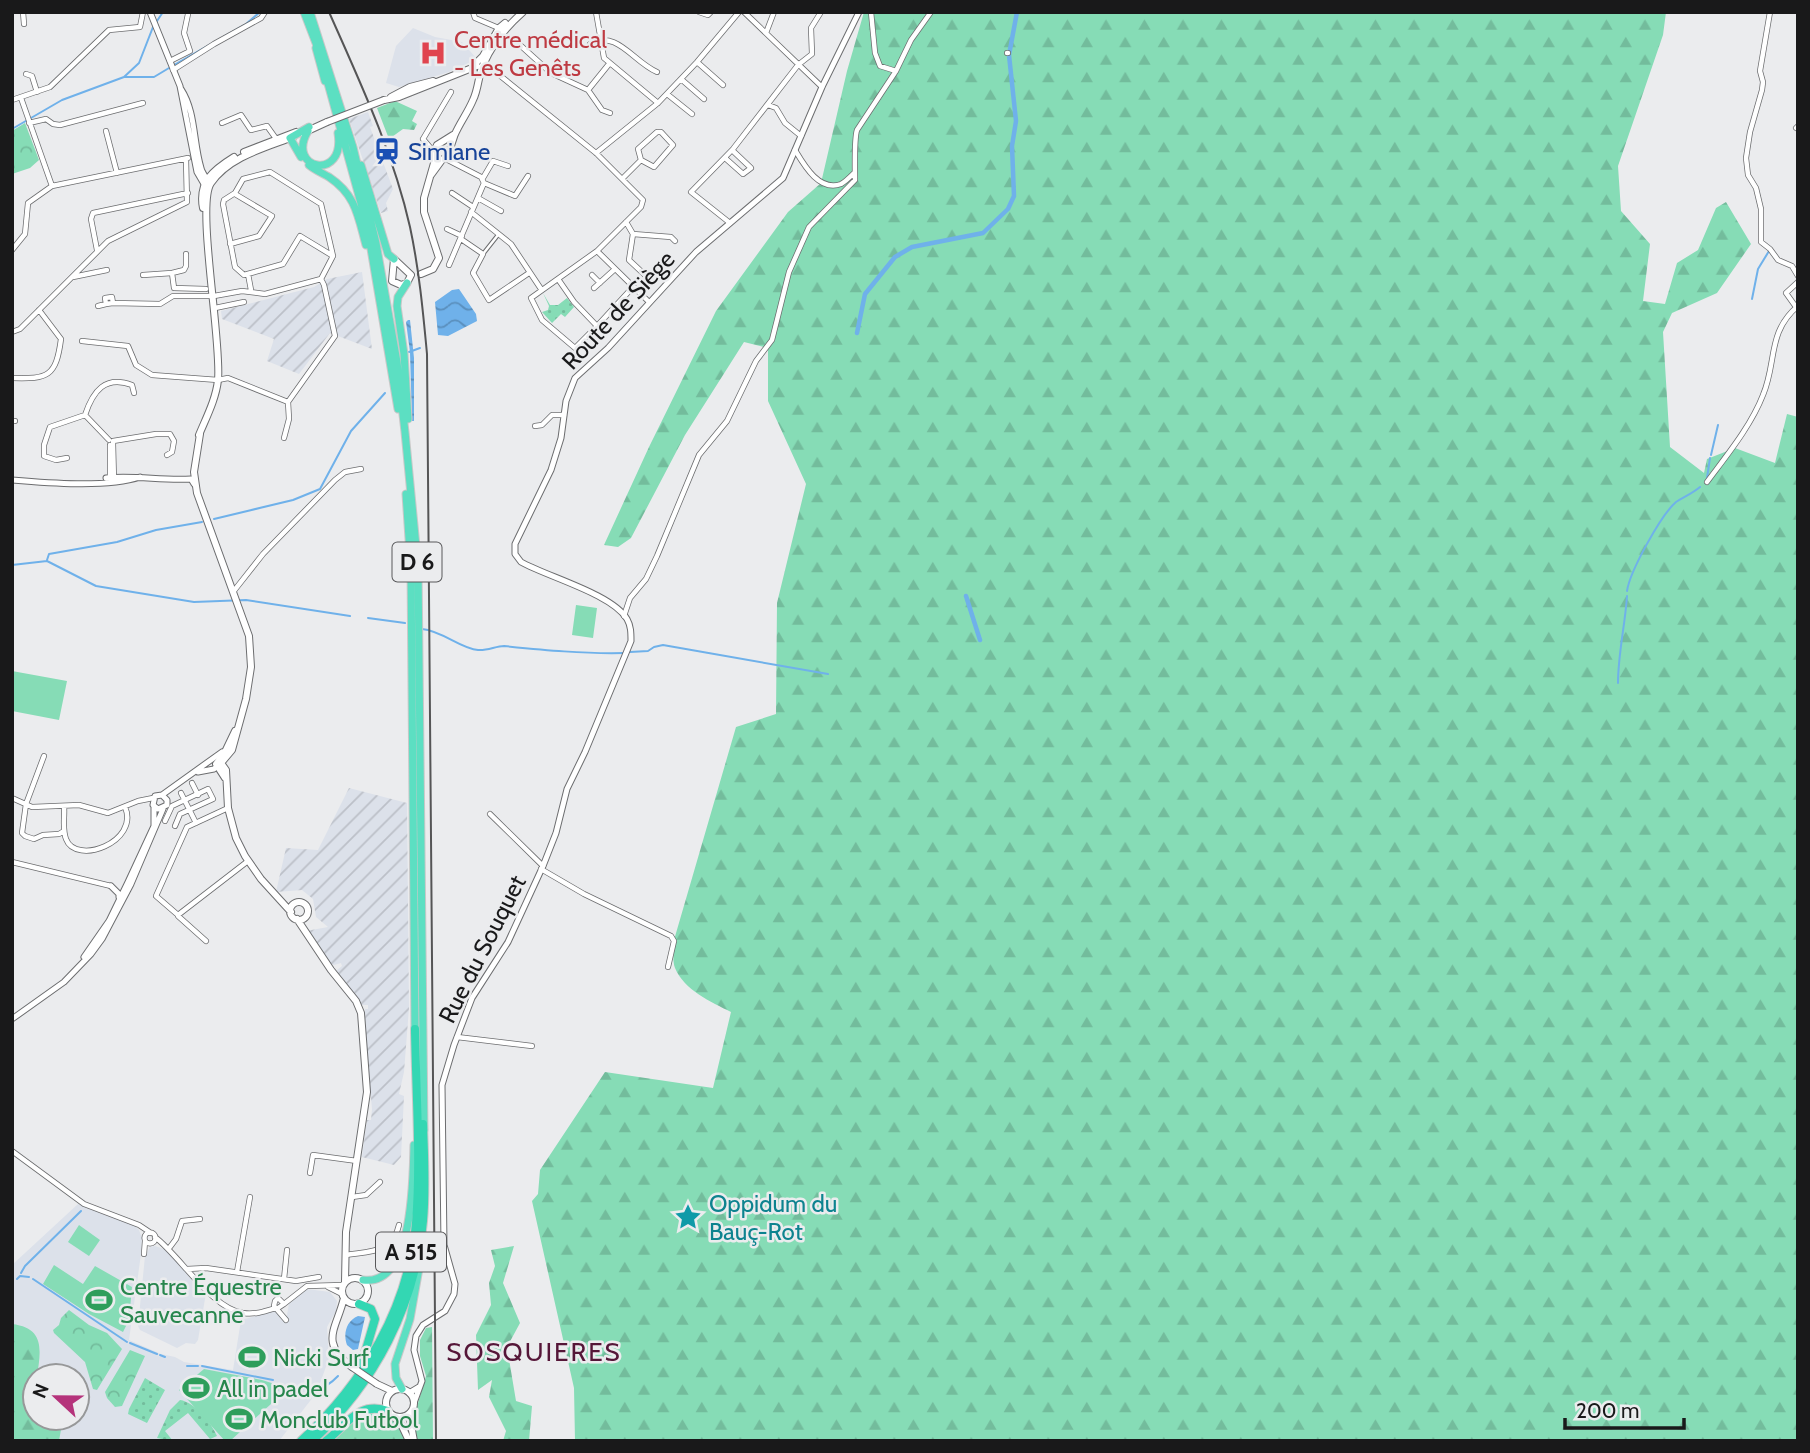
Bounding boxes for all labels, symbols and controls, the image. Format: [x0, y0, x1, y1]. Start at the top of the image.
place label: Centre médical - Les Genêts [454, 25, 607, 82]
hospital icon: Centre médical - Les Genêts [418, 38, 448, 68]
station icon: Simiane [372, 136, 402, 166]
place label: Simiane [408, 137, 490, 166]
street label: Route de Siège [556, 245, 680, 375]
road number: D 6 [392, 542, 442, 582]
street label: Rue du Souquet [432, 870, 532, 1028]
place label: Oppidum du Bauç-Rot [709, 1189, 837, 1246]
place icon: Oppidum du Bauç-Rot [673, 1202, 703, 1232]
road number: A 515 [376, 1232, 446, 1272]
place label: Centre Équestre Sauvecanne [120, 1272, 282, 1329]
sports icon: Centre Équestre Sauvecanne [84, 1285, 114, 1315]
district label: SOSQUIERES [446, 1336, 622, 1368]
sports icon: Nicki Surf [237, 1342, 267, 1372]
place label: Nicki Surf [273, 1343, 369, 1372]
north arrow [21, 1362, 91, 1432]
sports icon: All in padel [181, 1373, 211, 1403]
place label: All in padel [217, 1374, 329, 1403]
text: N [28, 1380, 54, 1401]
scale bar [1565, 1386, 1684, 1430]
text: 200 m [1576, 1398, 1639, 1423]
sports icon: Monclub Futbol [224, 1404, 254, 1434]
place label: Monclub Futbol [260, 1405, 418, 1434]

